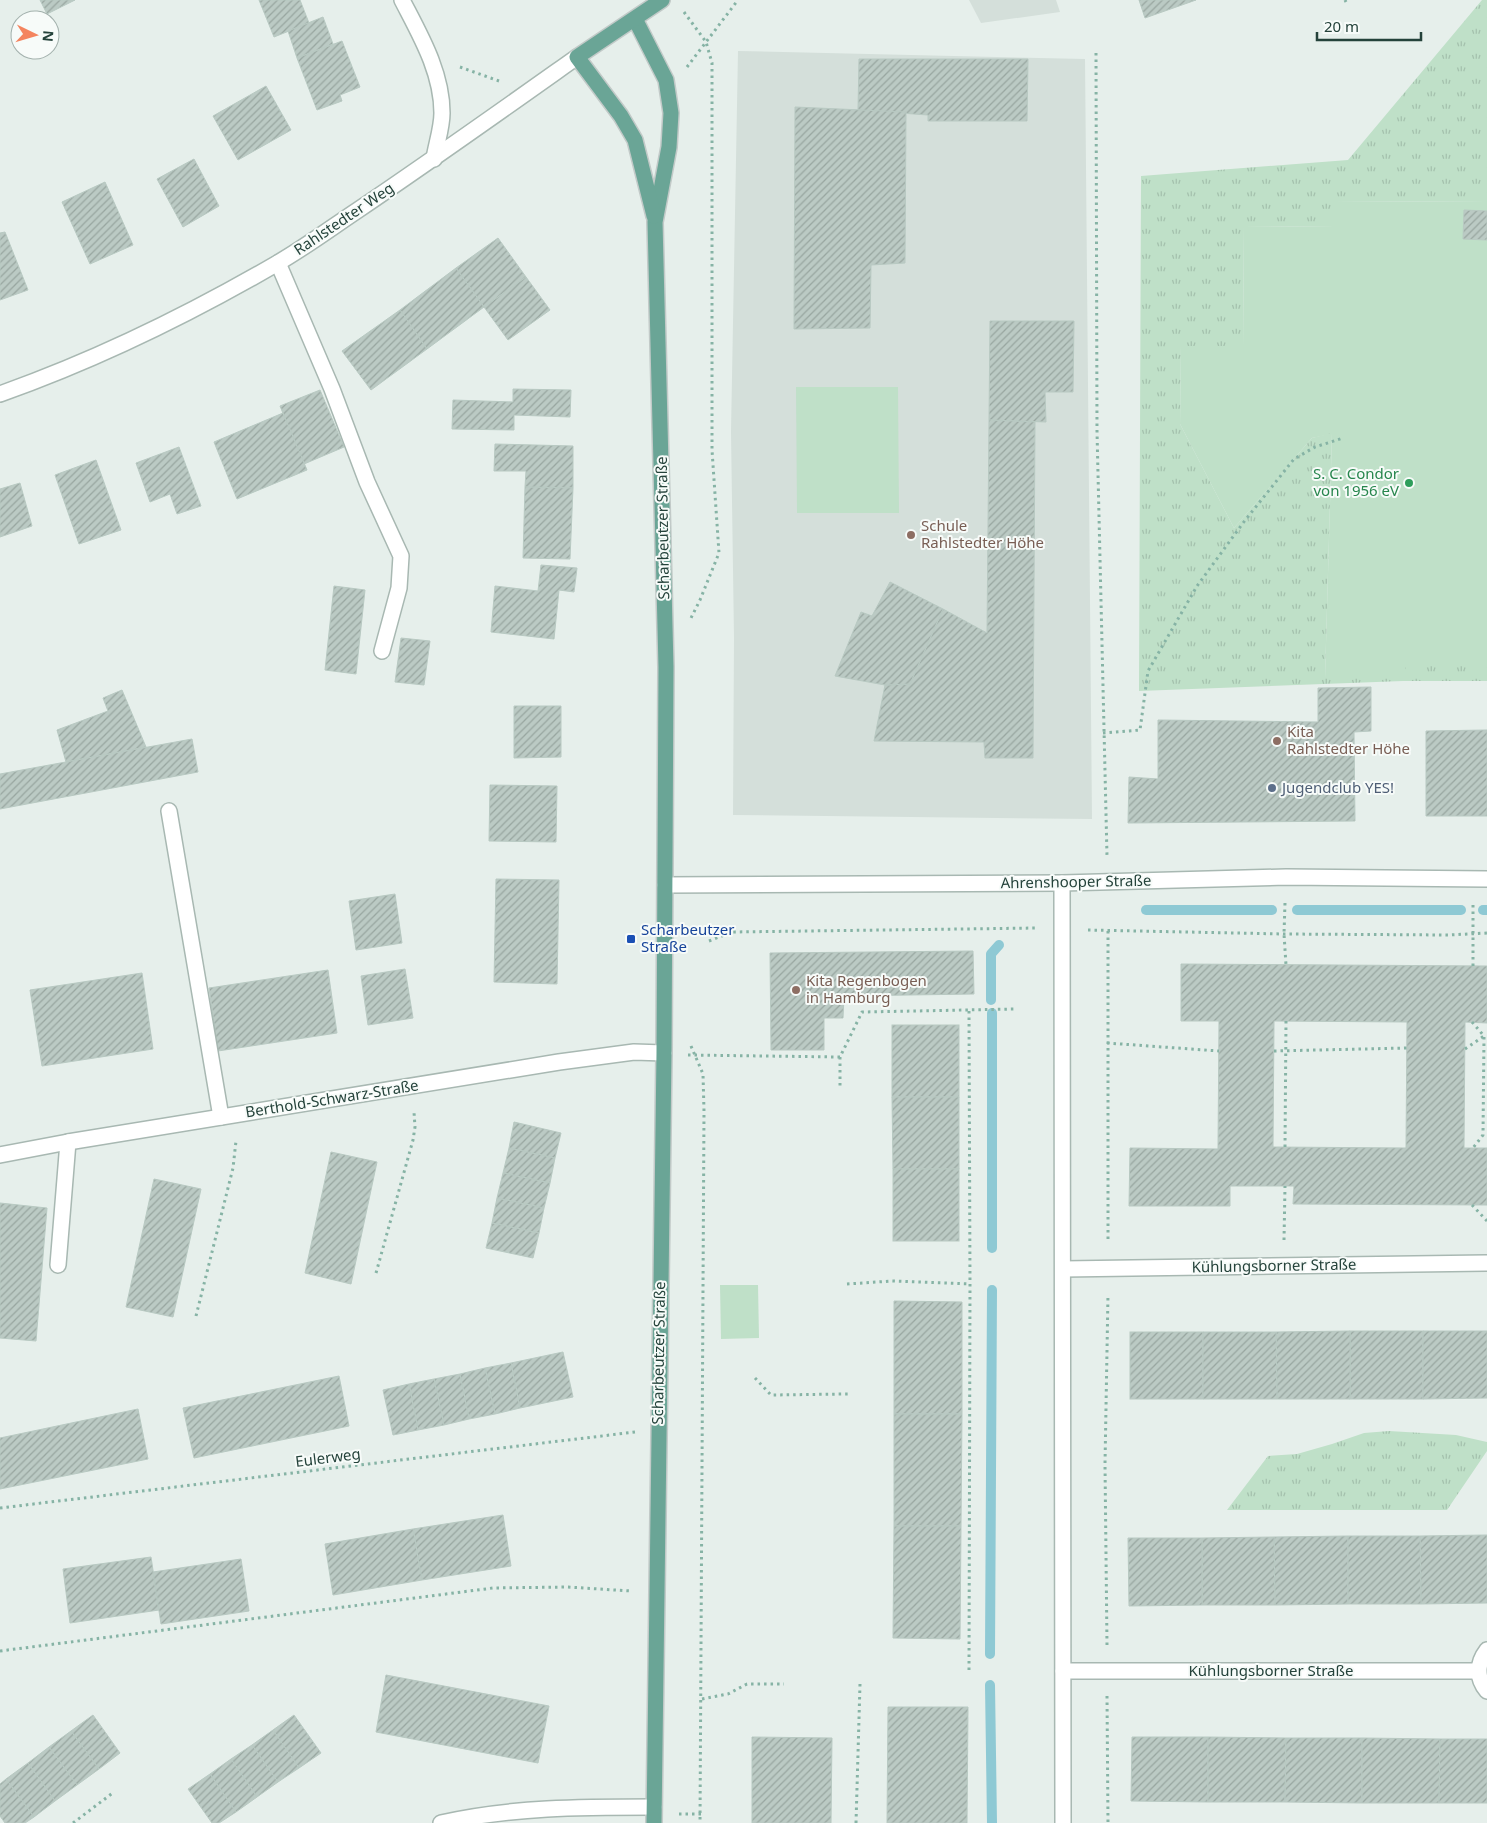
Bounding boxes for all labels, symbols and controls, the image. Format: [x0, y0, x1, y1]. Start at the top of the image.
north arrow [10, 10, 60, 60]
scale bar [1317, 10, 1421, 42]
text: 20 m [1324, 16, 1359, 36]
text: N [38, 30, 58, 43]
street label: Rahlstedter Weg [290, 177, 397, 259]
street label: Scharbeutzer Straße [651, 456, 673, 600]
place label: S. C. Condor von 1956 eV [1313, 463, 1399, 500]
marker: S. C. Condor von 1956 eV [1403, 477, 1415, 489]
place label: Schule Rahlstedter Höhe [921, 515, 1044, 552]
marker: Schule Rahlstedter Höhe [905, 529, 917, 541]
place label: Kita Rahlstedter Höhe [1287, 721, 1410, 758]
marker: Kita Rahlstedter Höhe [1271, 735, 1283, 747]
place label: Jugendclub YES! [1280, 777, 1394, 797]
marker: Jugendclub YES! [1266, 782, 1278, 794]
street label: Ahrenshooper Straße [1000, 870, 1152, 892]
place label: Scharbeutzer Straße [641, 919, 734, 956]
marker: Scharbeutzer Straße [625, 933, 637, 945]
place label: Kita Regenbogen in Hamburg [806, 970, 927, 1007]
marker: Kita Regenbogen in Hamburg [790, 984, 802, 996]
street label: Berthold-Schwarz-Straße [244, 1074, 420, 1122]
street label: Kühlungsborner Straße [1191, 1254, 1357, 1276]
street label: Scharbeutzer Straße [647, 1281, 669, 1425]
street label: Eulerweg [294, 1443, 362, 1471]
street label: Kühlungsborner Straße [1189, 1660, 1353, 1680]

